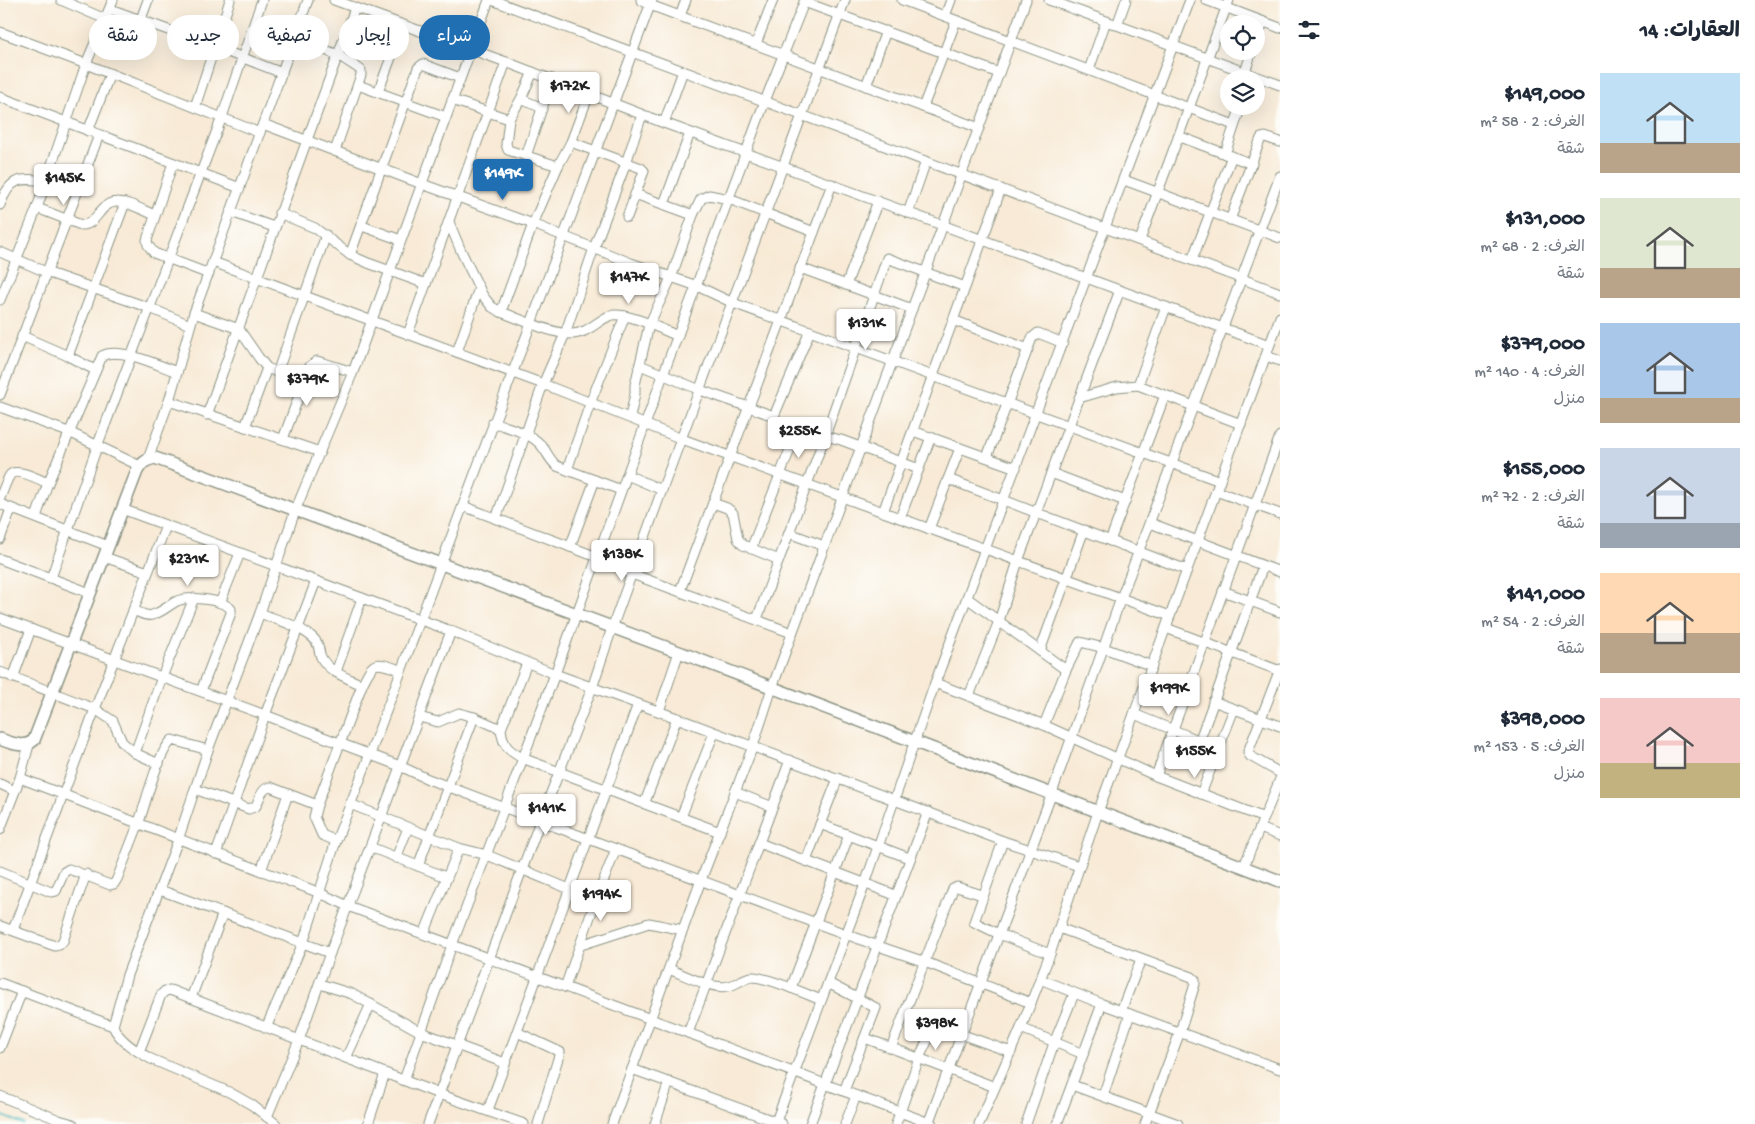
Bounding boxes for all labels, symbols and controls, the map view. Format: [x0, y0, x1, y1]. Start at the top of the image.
chip: شقة [89, 15, 157, 60]
chip: جديد [167, 15, 239, 60]
chip: تصفية [249, 15, 329, 60]
chip: إيجار [339, 15, 409, 60]
chip: شراء [419, 15, 490, 60]
map controls [1220, 15, 1265, 115]
button: locate [1220, 15, 1265, 60]
icon: filters [1295, 16, 1323, 44]
text: العقارات: 14 [1640, 20, 1740, 45]
button: layers [1220, 70, 1265, 115]
pin: $172K [534, 72, 604, 114]
text: $172K [550, 78, 588, 97]
text: $149,000 [1504, 83, 1585, 108]
icon: home [1640, 93, 1700, 153]
text: الغرف: 2 · 58 m² [1480, 114, 1585, 133]
text: شقة [1557, 141, 1585, 160]
pin: $149K [468, 158, 538, 201]
pin: $145K [29, 164, 99, 206]
text: $149K [484, 165, 522, 184]
text: $145K [45, 170, 83, 189]
text: $131,000 [1505, 208, 1585, 233]
icon: home [1640, 218, 1700, 278]
text: الغرف: 2 · 68 m² [1480, 239, 1585, 258]
pin: $147K [594, 262, 664, 305]
text: شقة [1557, 266, 1585, 285]
text: $147K [610, 269, 648, 288]
pin: $131K [831, 308, 901, 351]
text: $131K [847, 315, 885, 334]
text: $379,000 [1501, 333, 1585, 358]
icon: home [1640, 343, 1700, 403]
pin: $379K [272, 364, 342, 407]
text: الغرف: 4 · 140 m² [1474, 364, 1585, 383]
text: $379K [287, 371, 327, 390]
text: منزل [1553, 391, 1585, 410]
pin: $255K [764, 416, 834, 459]
text: $255K [779, 423, 819, 442]
text: $155,000 [1503, 458, 1585, 483]
icon: home [1640, 468, 1700, 528]
text: الغرف: 2 · 72 m² [1481, 489, 1585, 508]
text: شقة [1557, 516, 1585, 535]
pin: $138K [587, 540, 657, 582]
pin: $231K [153, 544, 223, 587]
text: $138K [602, 546, 642, 565]
text: $231K [169, 551, 207, 570]
text: $141,000 [1506, 583, 1585, 608]
icon: home [1640, 593, 1700, 653]
text: الغرف: 2 · 54 m² [1481, 614, 1585, 633]
text: شقة [1557, 641, 1585, 660]
pin: $199K [1134, 674, 1204, 716]
text: $199K [1150, 680, 1188, 699]
text: $398,000 [1500, 708, 1585, 733]
icon: home [1640, 718, 1700, 778]
pin: $155K [1160, 736, 1230, 779]
text: الغرف: 5 · 153 m² [1474, 739, 1585, 758]
text: $155K [1175, 743, 1215, 762]
text: منزل [1553, 766, 1585, 785]
pin: $141K [511, 794, 581, 836]
text: $141K [528, 800, 564, 819]
pin: $194K [566, 880, 636, 922]
text: $194K [582, 886, 620, 905]
pin: $398K [901, 1008, 971, 1051]
text: $398K [915, 1015, 957, 1034]

